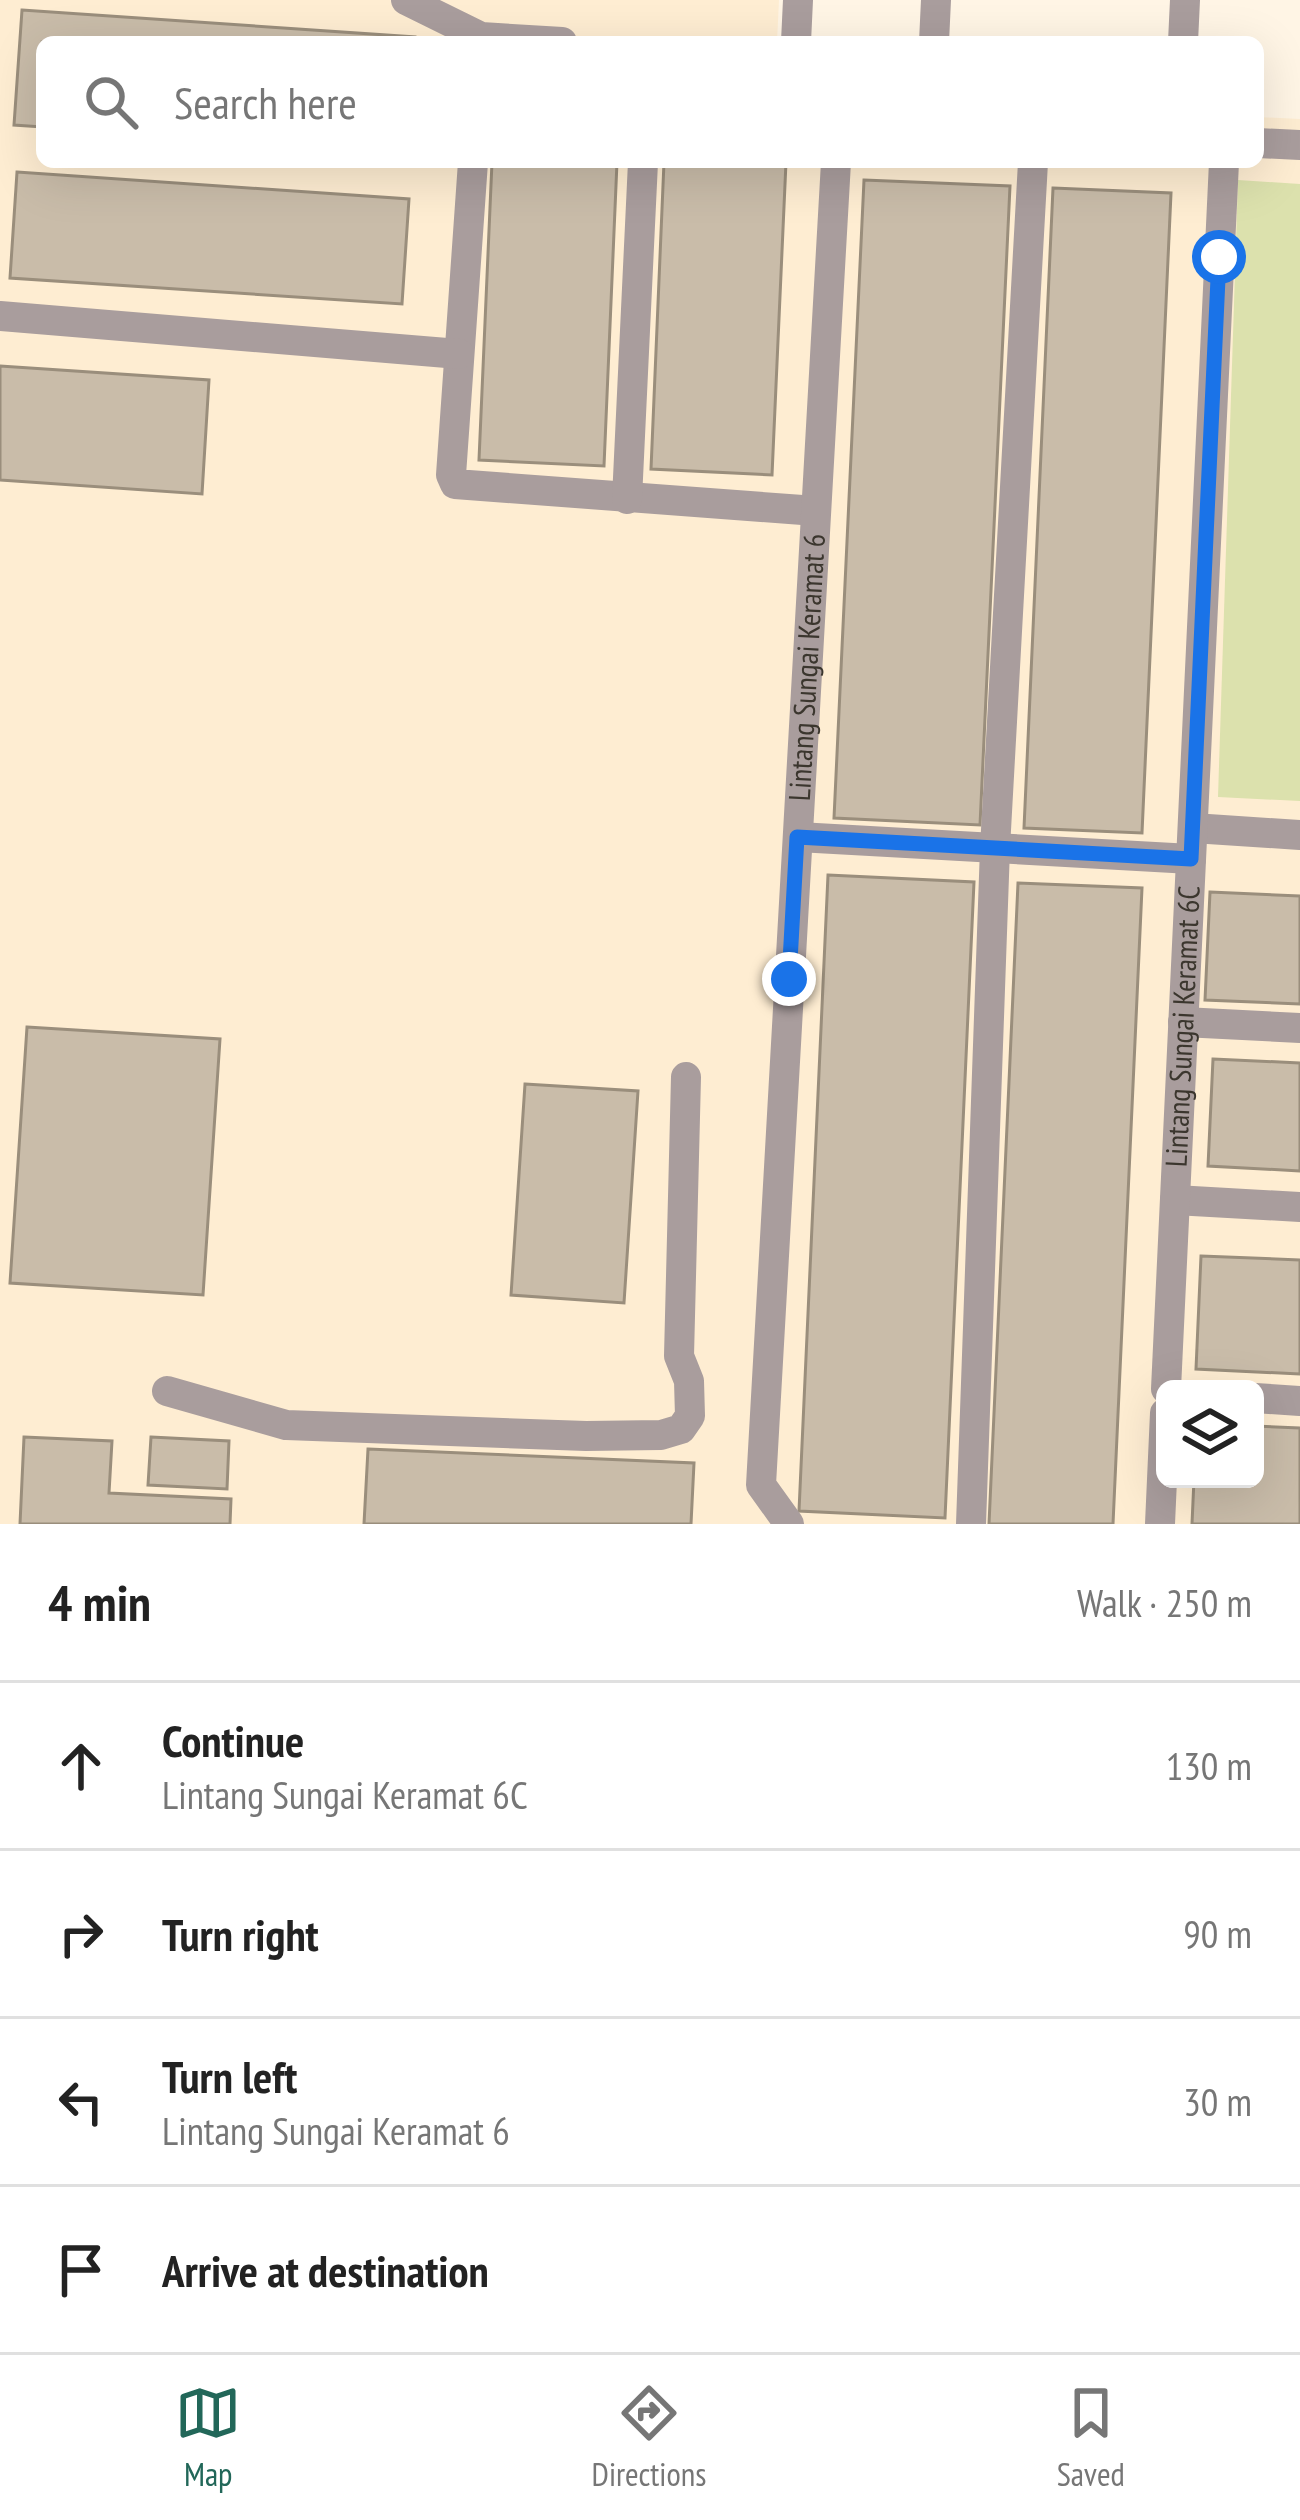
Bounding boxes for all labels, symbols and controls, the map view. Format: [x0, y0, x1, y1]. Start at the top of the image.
search box [36, 36, 1264, 168]
icon: search [78, 69, 144, 135]
text: Search here [174, 73, 357, 131]
route start [1192, 230, 1246, 284]
street label: Lintang Sungai Keramat 6 [779, 532, 833, 802]
street label: Lintang Sungai Keramat 6C [1156, 885, 1208, 1168]
route end [762, 952, 816, 1006]
map controls [1156, 1380, 1264, 1488]
button: layers [1156, 1380, 1264, 1488]
text: 4 min [48, 1569, 151, 1635]
text: Walk · 250 m [1077, 1577, 1252, 1628]
text: Continue [162, 1711, 304, 1769]
icon: ahead [48, 1733, 114, 1799]
text: 130 m [1166, 1740, 1252, 1791]
text: Lintang Sungai Keramat 6C [162, 1769, 528, 1820]
icon: right [48, 1901, 114, 1967]
text: Turn right [162, 1905, 319, 1963]
text: 90 m [1183, 1908, 1252, 1959]
text: Turn left [162, 2047, 297, 2105]
icon: left [48, 2069, 114, 2135]
text: 30 m [1183, 2076, 1252, 2127]
text: Lintang Sungai Keramat 6 [162, 2105, 510, 2156]
icon: arrive [48, 2237, 114, 2303]
text: Arrive at destination [162, 2241, 489, 2299]
tab: Map [175, 2380, 241, 2495]
tab: Directions [592, 2380, 706, 2495]
tab: Saved [1057, 2380, 1125, 2495]

